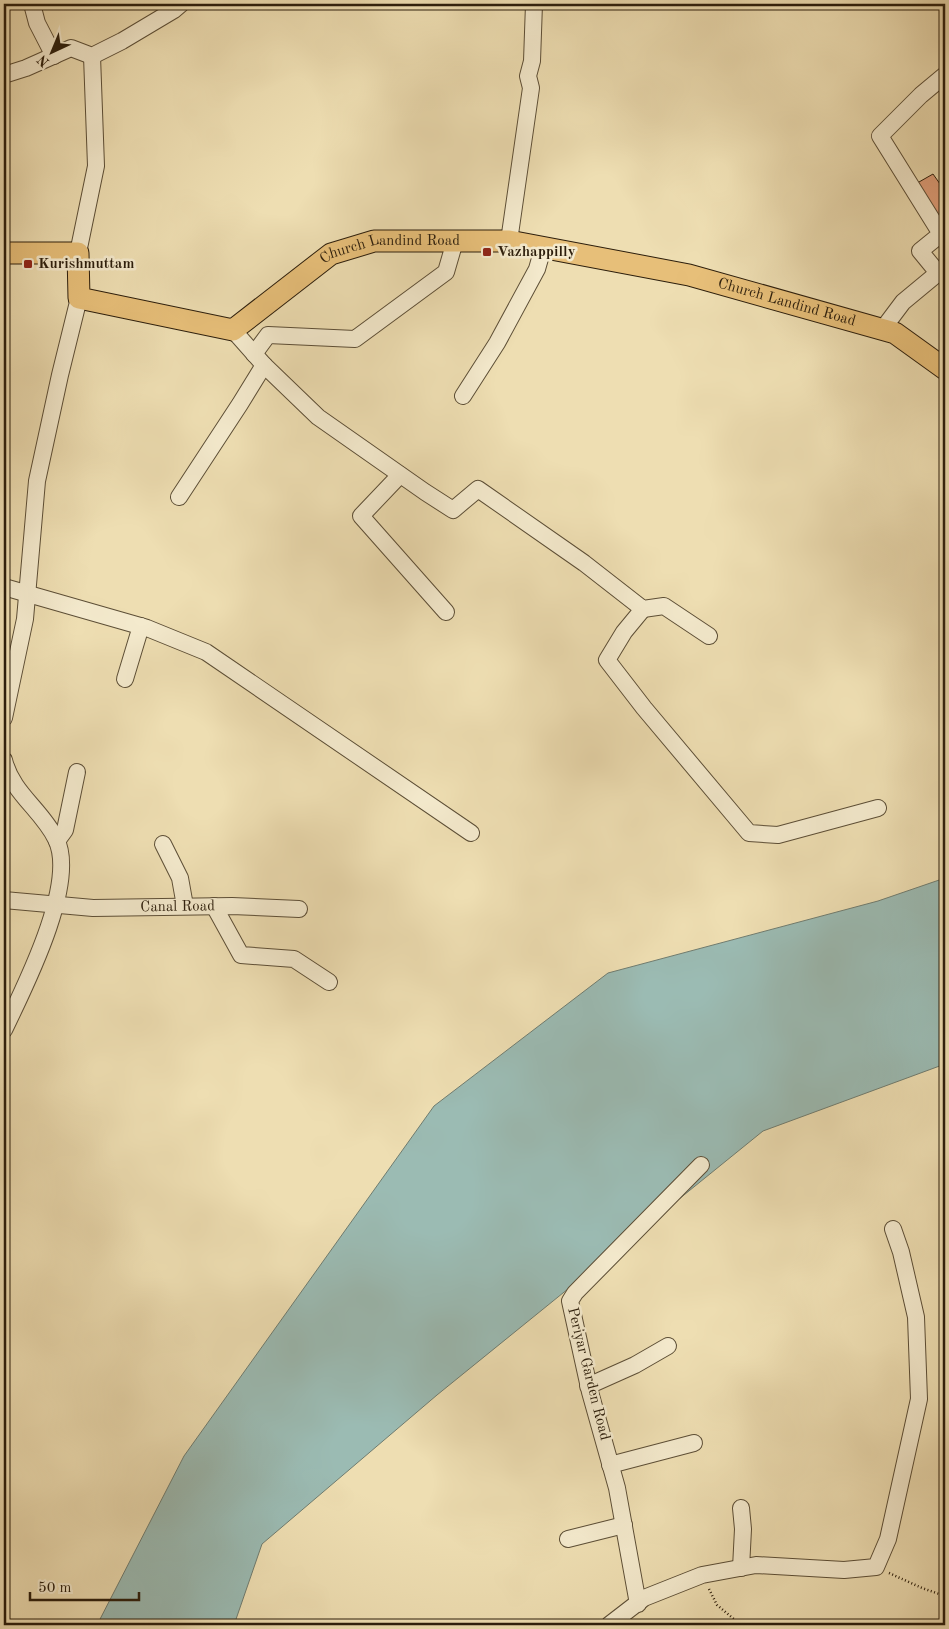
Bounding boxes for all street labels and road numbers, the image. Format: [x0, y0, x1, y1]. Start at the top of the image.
street label: Church Landind Road [317, 232, 460, 267]
street label: Church Landind Road [716, 276, 858, 329]
street label: Canal Road [140, 899, 215, 915]
street label: Periyar Garden Road [564, 1306, 612, 1442]

